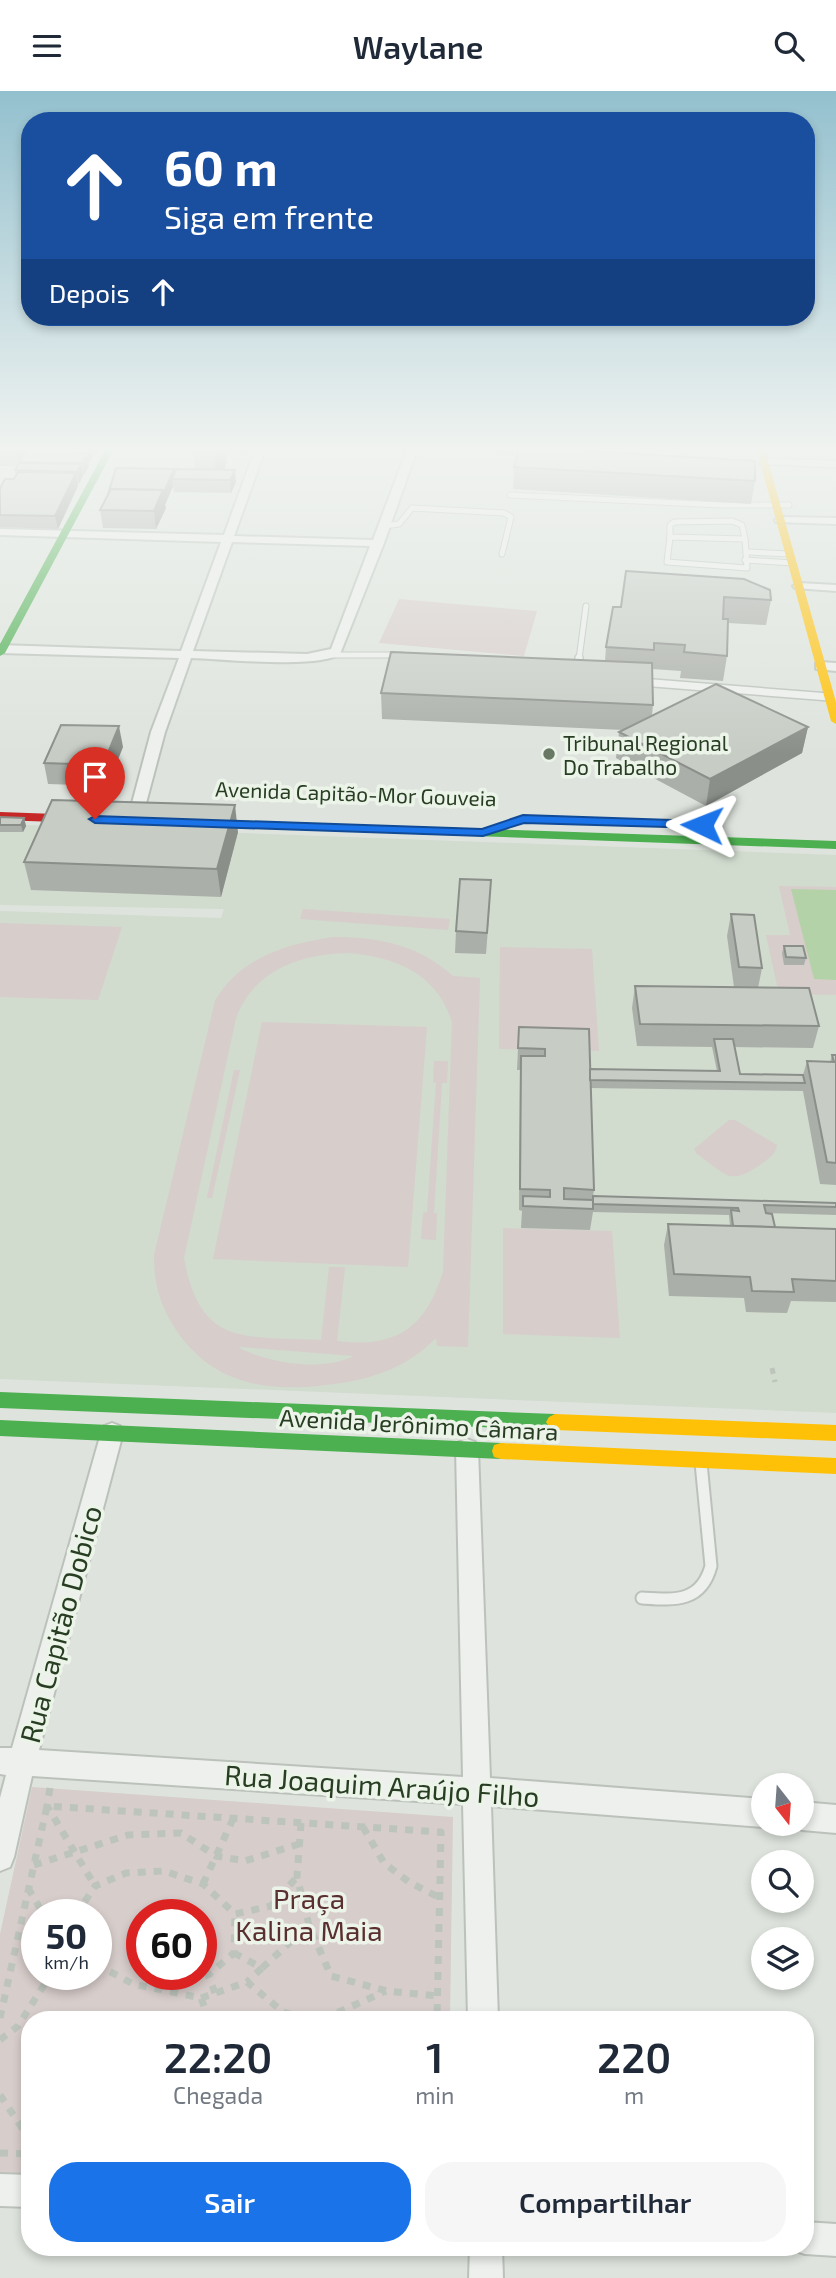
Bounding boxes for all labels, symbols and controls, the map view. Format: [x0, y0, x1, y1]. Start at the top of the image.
icon: menu [28, 27, 66, 65]
text: Waylane [353, 27, 483, 65]
icon: search [770, 27, 808, 65]
text: 60 m [164, 137, 278, 196]
icon: ahead [49, 140, 140, 231]
text: Siga em frente [164, 197, 374, 235]
icon: ahead [144, 273, 182, 311]
text: Depois [49, 277, 130, 308]
place label: Tribunal Regional Do Trabalho [563, 730, 729, 779]
marker: Tribunal Regional Do Trabalho [541, 746, 557, 762]
pin [65, 747, 125, 819]
icon: arrive [76, 758, 114, 796]
street label: Avenida Capitão-Mor Gouveia [215, 776, 497, 810]
position arrow [665, 788, 739, 862]
street label: Avenida Jerônimo Câmara [279, 1402, 559, 1446]
street label: Rua Capitão Dobico [12, 1502, 108, 1746]
street label: Rua Joaquim Araújo Filho [223, 1757, 541, 1813]
north arrow [751, 1773, 814, 1836]
map controls [751, 1773, 814, 1990]
button: search [751, 1850, 814, 1913]
park label: Praça Kalina Maia [235, 1881, 383, 1947]
speed limit sign: 60 [126, 1899, 217, 1990]
text: 50 [46, 1914, 87, 1956]
button: layers [751, 1927, 814, 1990]
text: km/h [44, 1951, 89, 1973]
text: 22:20 [164, 2031, 272, 2081]
text: 1 [426, 2031, 444, 2081]
text: 220 [597, 2031, 671, 2081]
text: Chegada [173, 2081, 263, 2109]
text: min [415, 2081, 454, 2109]
text: m [624, 2081, 644, 2109]
button: Sair [49, 2162, 411, 2242]
button: Compartilhar [425, 2162, 786, 2242]

